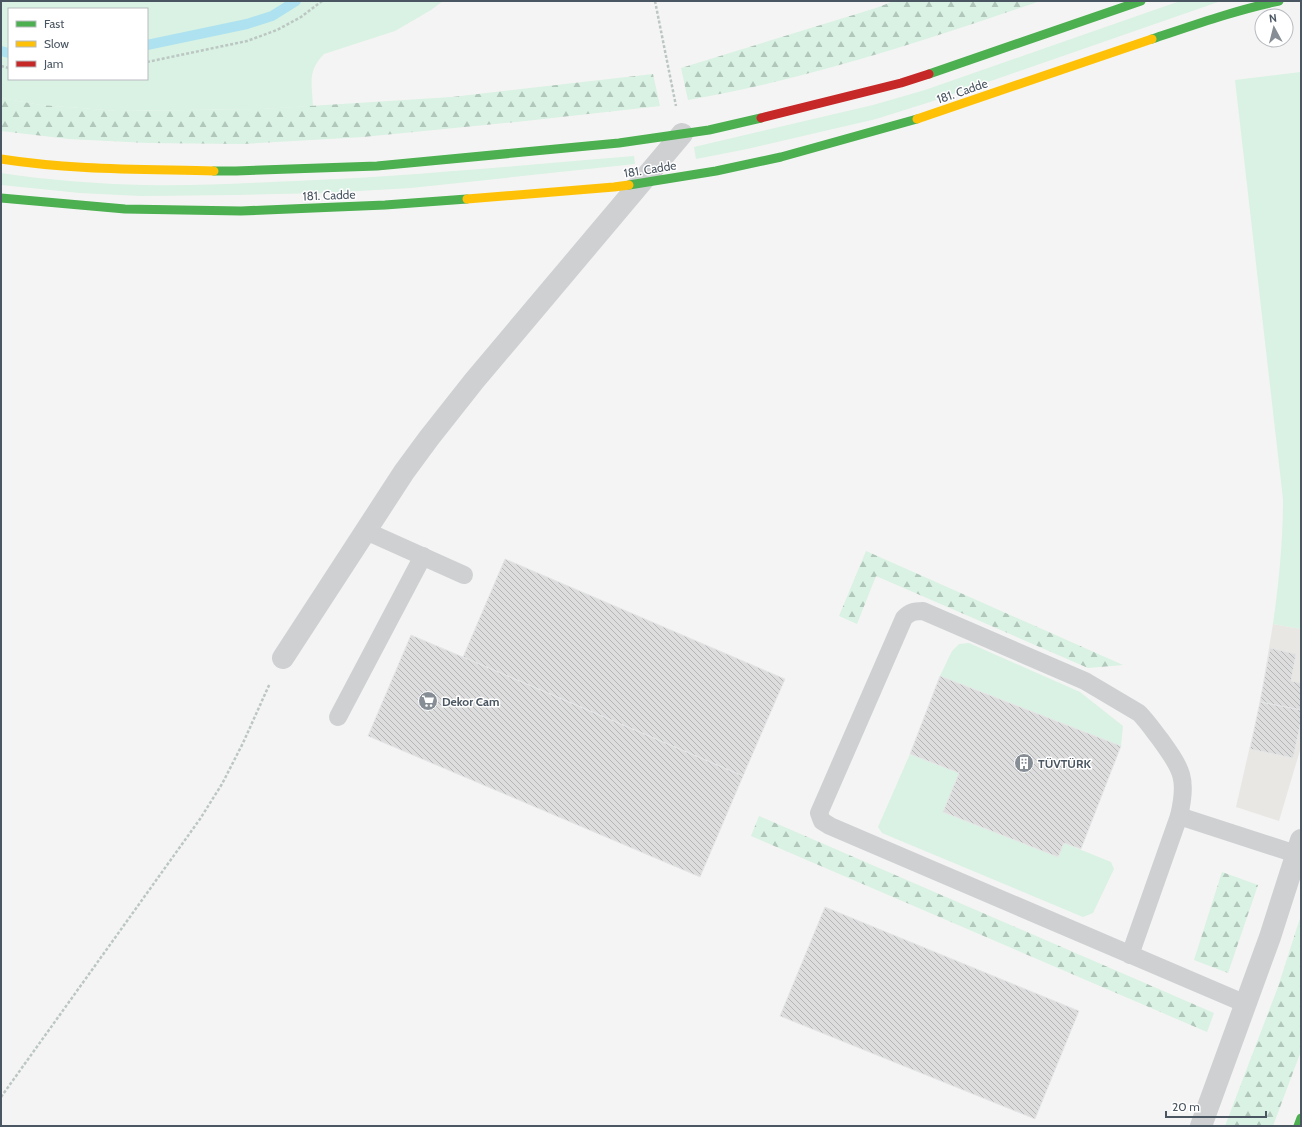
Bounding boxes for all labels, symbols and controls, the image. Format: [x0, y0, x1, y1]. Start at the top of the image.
legend [8, 8, 148, 80]
north arrow [1254, 8, 1294, 48]
text: N [1268, 11, 1277, 25]
text: Fast [44, 16, 64, 31]
text: Slow [44, 36, 69, 51]
text: Jam [43, 56, 63, 71]
street label: 181. Cadde [935, 75, 989, 107]
street label: 181. Cadde [623, 157, 677, 181]
street label: 181. Cadde [302, 187, 356, 203]
supermarket icon: Dekor Cam [417, 690, 439, 712]
place label: Dekor Cam [442, 694, 500, 709]
building icon: TÜVTÜRK [1013, 752, 1035, 774]
place label: TÜVTÜRK [1038, 756, 1091, 771]
scale bar [1166, 1093, 1266, 1119]
text: 20 m [1172, 1099, 1200, 1114]

